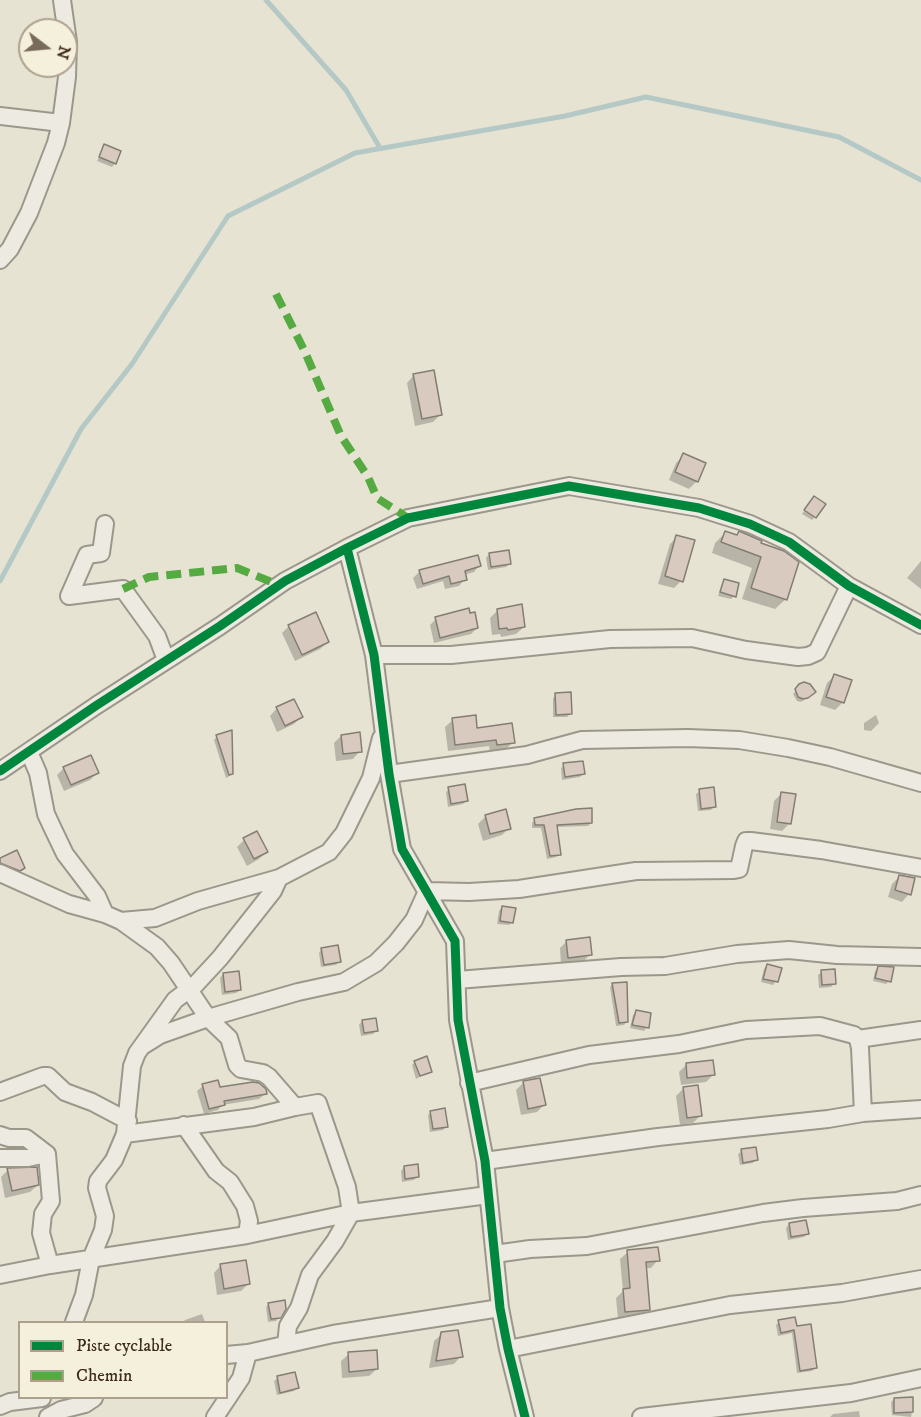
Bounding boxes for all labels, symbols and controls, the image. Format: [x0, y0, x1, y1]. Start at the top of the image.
north arrow [18, 18, 78, 78]
text: N [52, 43, 75, 61]
legend [18, 1321, 228, 1399]
text: Piste cyclable [76, 1335, 172, 1357]
text: Chemin [76, 1365, 132, 1387]

